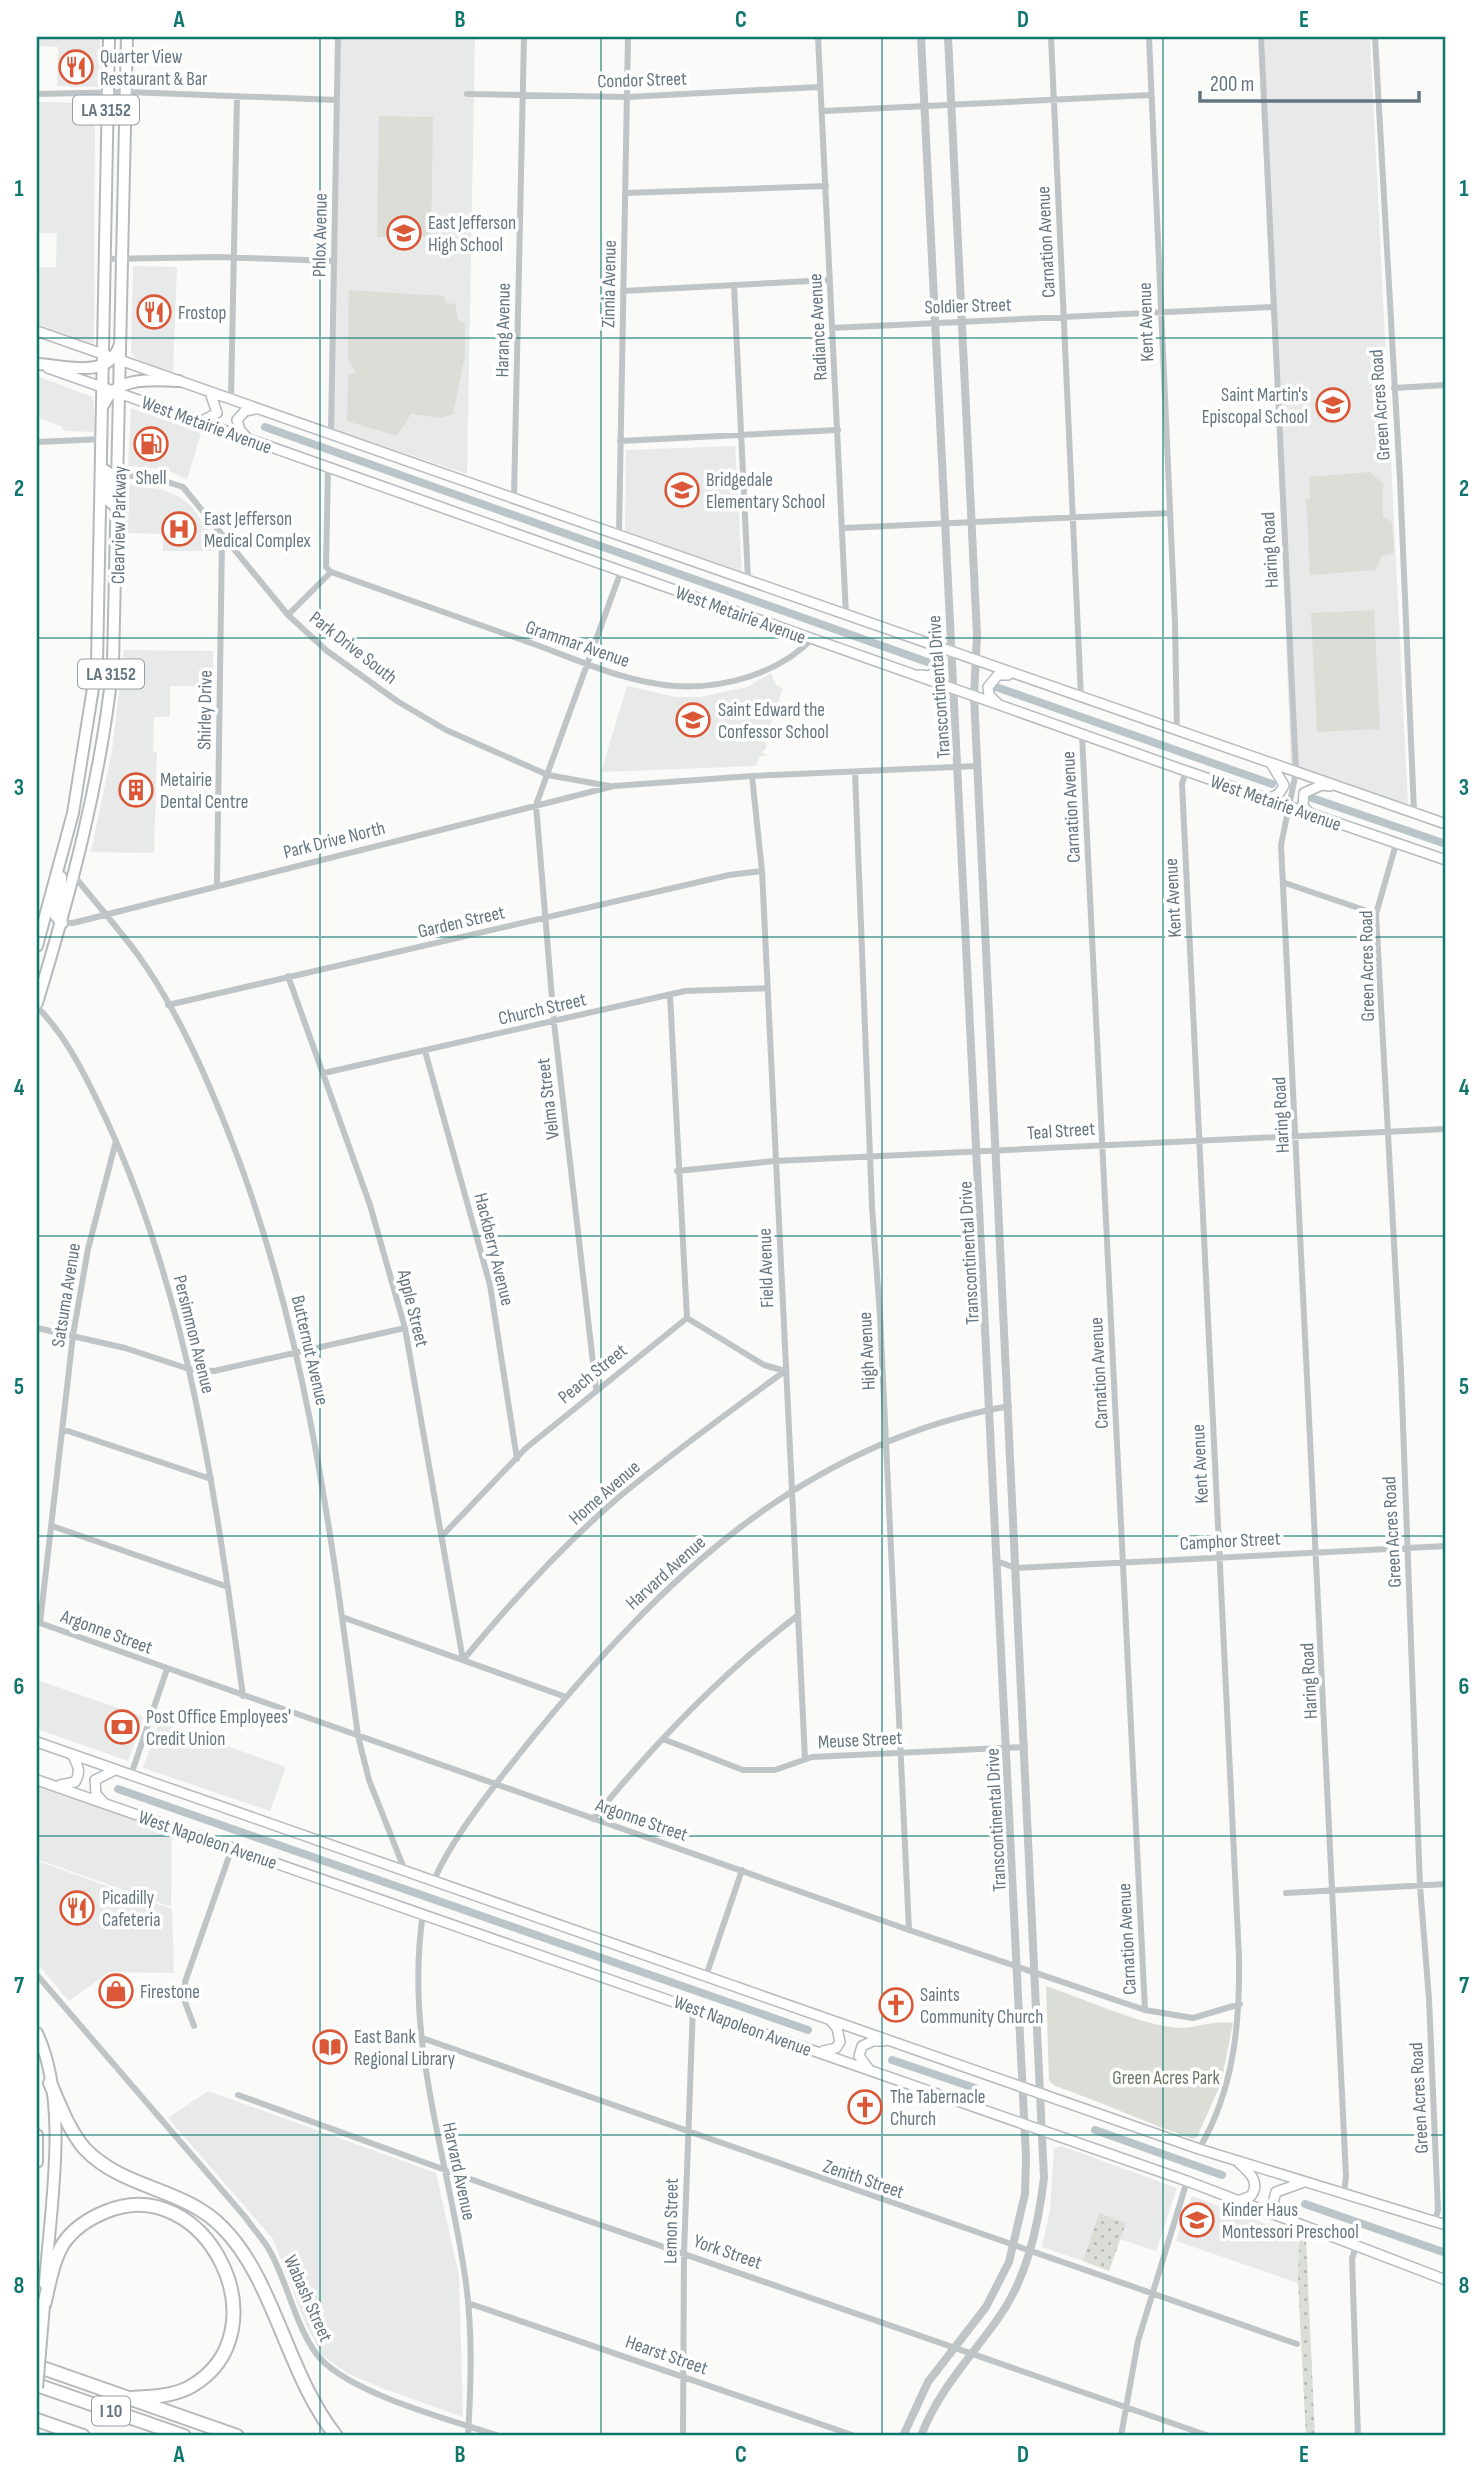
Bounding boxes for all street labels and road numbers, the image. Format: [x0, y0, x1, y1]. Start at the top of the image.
street label: Condor Street [597, 67, 687, 94]
road number: LA 3152 [73, 96, 139, 124]
street label: Carnation Avenue [1032, 185, 1061, 298]
street label: Phlox Avenue [308, 193, 333, 277]
street label: Zinnia Avenue [597, 240, 622, 328]
street label: Radiance Avenue [804, 273, 833, 381]
street label: Kent Avenue [1134, 282, 1159, 362]
street label: Harang Avenue [491, 283, 516, 378]
street label: Soldier Street [924, 293, 1012, 320]
street label: Green Acres Road [1365, 349, 1396, 461]
street label: West Metairie Avenue [138, 391, 275, 460]
street label: Clearview Parkway [107, 465, 132, 584]
street label: Haring Road [1257, 511, 1284, 589]
street label: West Metairie Avenue [672, 581, 809, 650]
street label: Park Drive South [305, 607, 401, 690]
street label: Transcontinental Drive [923, 615, 956, 759]
street label: Grammar Avenue [522, 616, 633, 673]
road number: LA 3152 [78, 660, 144, 688]
street label: Shirley Drive [193, 670, 218, 750]
street label: Carnation Avenue [1057, 750, 1086, 863]
street label: West Metairie Avenue [1207, 770, 1344, 837]
street label: Park Drive North [281, 817, 388, 864]
street label: Kent Avenue [1160, 858, 1187, 938]
street label: Garden Street [416, 901, 507, 944]
street label: Green Acres Road [1355, 910, 1380, 1022]
street label: Church Street [496, 988, 589, 1031]
street label: Velma Street [532, 1057, 565, 1141]
street label: Haring Road [1268, 1076, 1295, 1154]
street label: Teal Street [1026, 1118, 1096, 1145]
street label: Transcontinental Drive [954, 1181, 985, 1325]
street label: Hackberry Avenue [468, 1191, 519, 1308]
street label: Field Avenue [754, 1228, 779, 1308]
street label: Satsuma Avenue [47, 1242, 86, 1349]
street label: Apple Street [392, 1267, 433, 1349]
street label: Persimmon Avenue [168, 1273, 219, 1396]
street label: Butternut Avenue [286, 1293, 333, 1408]
street label: High Avenue [854, 1311, 881, 1391]
street label: Carnation Avenue [1085, 1316, 1114, 1429]
street label: Peach Street [554, 1339, 632, 1409]
street label: Kent Avenue [1187, 1424, 1214, 1504]
street label: Home Avenue [565, 1456, 645, 1530]
street label: Green Acres Road [1378, 1476, 1407, 1588]
street label: Camphor Street [1179, 1527, 1281, 1556]
street label: Harvard Avenue [621, 1531, 711, 1615]
street label: Argonne Street [57, 1605, 156, 1660]
street label: Haring Road [1296, 1642, 1323, 1720]
street label: Meuse Street [817, 1727, 903, 1754]
street label: Transcontinental Drive [981, 1748, 1012, 1892]
street label: Argonne Street [592, 1794, 691, 1847]
street label: West Napoleon Avenue [135, 1806, 280, 1875]
street label: Carnation Avenue [1113, 1882, 1142, 1995]
street label: West Napoleon Avenue [671, 1991, 814, 2062]
street label: Green Acres Road [1405, 2042, 1434, 2154]
street label: Harvard Avenue [437, 2120, 480, 2222]
street label: Zenith Street [820, 2155, 907, 2204]
street label: Lemon Street [659, 2178, 684, 2264]
street label: York Street [690, 2230, 765, 2275]
street label: Wabash Street [278, 2252, 337, 2346]
street label: Hearst Street [622, 2331, 711, 2380]
road number: I 10 [92, 2396, 130, 2426]

